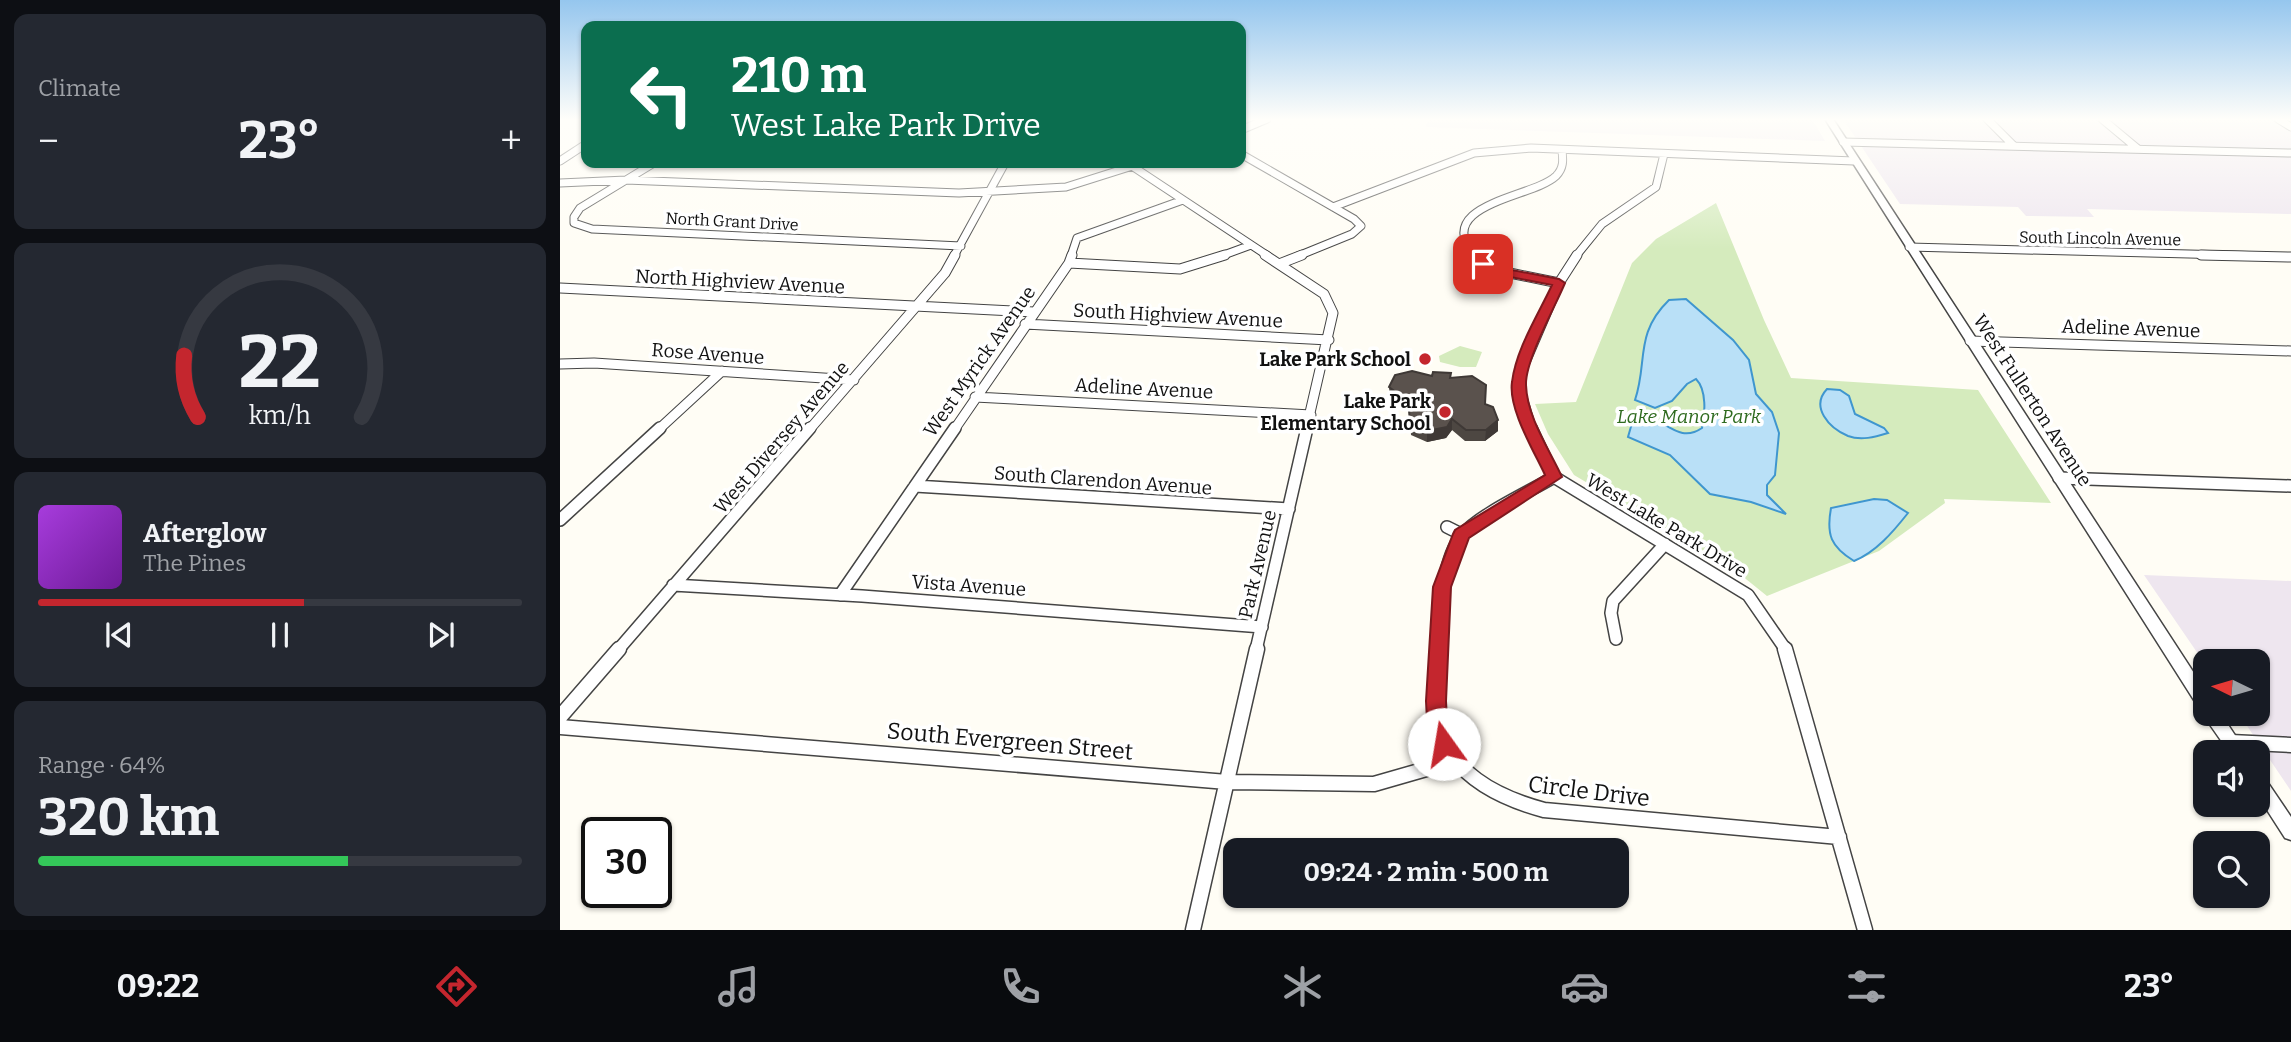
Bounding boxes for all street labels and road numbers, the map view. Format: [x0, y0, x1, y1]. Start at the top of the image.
street label: North Grant Drive [665, 209, 799, 234]
street label: South Lincoln Avenue [2019, 228, 2181, 249]
street label: North Highview Avenue [634, 265, 846, 298]
street label: West Myrick Avenue [919, 281, 1040, 441]
street label: South Highview Avenue [1072, 299, 1283, 332]
street label: West Fullerton Avenue [1968, 310, 2097, 491]
street label: Adeline Avenue [2061, 315, 2201, 342]
street label: Rose Avenue [651, 338, 765, 369]
street label: West Diversey Avenue [709, 356, 854, 518]
street label: Adeline Avenue [1074, 373, 1214, 404]
street label: South Clarendon Avenue [993, 461, 1213, 500]
street label: West Lake Park Drive [1582, 468, 1751, 583]
street label: Park Avenue [1234, 508, 1281, 621]
street label: Vista Avenue [911, 570, 1027, 601]
street label: South Evergreen Street [886, 716, 1134, 766]
street label: Circle Drive [1526, 770, 1652, 812]

